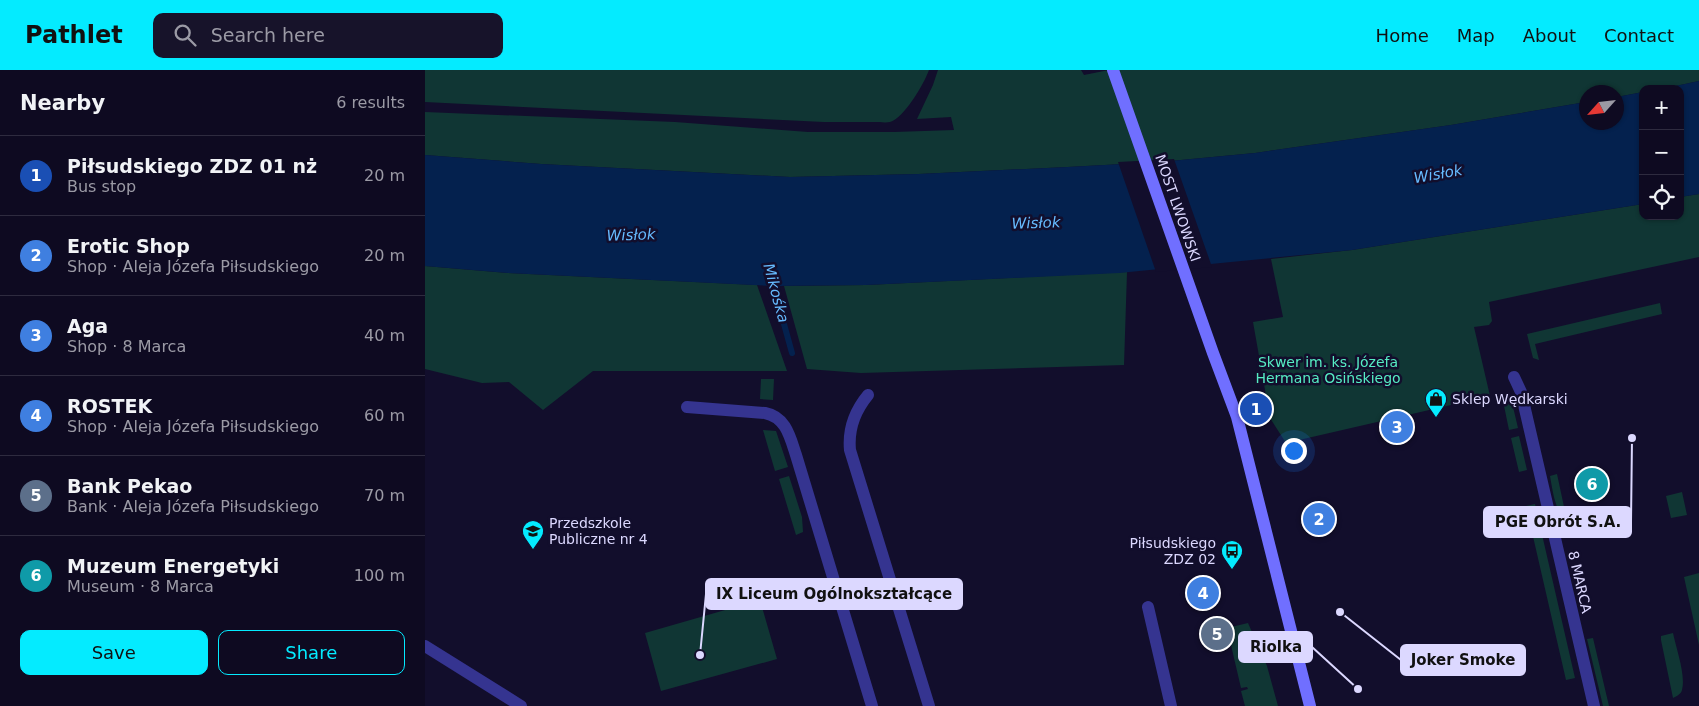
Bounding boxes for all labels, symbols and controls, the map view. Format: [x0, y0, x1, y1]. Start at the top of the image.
search box [153, 13, 503, 58]
text: Pathlet [25, 21, 123, 49]
icon: search [171, 21, 199, 49]
text: Search here [211, 24, 325, 46]
text: Home [1376, 25, 1429, 46]
text: Map [1457, 25, 1495, 46]
text: About [1523, 25, 1576, 46]
text: Contact [1604, 25, 1674, 46]
north arrow [1579, 85, 1624, 130]
map controls [1639, 85, 1684, 220]
button: + [1639, 85, 1684, 130]
text: Nearby [20, 91, 105, 115]
text: 6 results [336, 93, 405, 112]
button: − [1639, 130, 1684, 175]
street label: MOST LWOWSKI [1152, 152, 1204, 264]
text: Piłsudskiego ZDZ 01 nż [67, 155, 317, 177]
water label: Wisłok [1412, 161, 1465, 187]
text: 1 [30, 166, 42, 185]
text: 20 m [364, 166, 405, 185]
button: locate [1639, 175, 1684, 220]
text: Bus stop [67, 177, 136, 196]
water label: Wisłok [1011, 213, 1062, 233]
water label: Wisłok [606, 225, 657, 245]
text: Erotic Shop [67, 235, 190, 257]
text: 2 [30, 246, 42, 265]
text: 20 m [364, 246, 405, 265]
text: Shop · Aleja Józefa Piłsudskiego [67, 257, 319, 276]
water label: Mikośka [759, 261, 793, 325]
text: Aga [67, 315, 108, 337]
text: 3 [30, 326, 42, 345]
text: 40 m [364, 326, 405, 345]
text: Shop · 8 Marca [67, 337, 186, 356]
park label: Skwer im. ks. Józefa Hermana Osińskiego [1255, 354, 1401, 386]
shop icon: Sklep Wędkarski [1424, 387, 1448, 418]
pin: 1 [1240, 390, 1272, 428]
place label: Sklep Wędkarski [1452, 391, 1568, 407]
text: ROSTEK [67, 395, 152, 417]
text: 4 [30, 406, 42, 425]
text: 60 m [364, 406, 405, 425]
pin: 3 [1381, 408, 1413, 446]
text: Shop · Aleja Józefa Piłsudskiego [67, 417, 319, 436]
your location [1281, 438, 1307, 464]
pin: 6 [1576, 465, 1608, 503]
text: Bank Pekao [67, 475, 192, 497]
text: 5 [30, 486, 42, 505]
text: 70 m [364, 486, 405, 505]
text: Bank · Aleja Józefa Piłsudskiego [67, 497, 319, 516]
pin: 2 [1303, 500, 1335, 538]
callout: PGE Obrót S.A. [1484, 507, 1631, 537]
text: PGE Obrót S.A. [1495, 513, 1621, 531]
place label: Przedszkole Publiczne nr 4 [549, 515, 648, 547]
school or university icon: Przedszkole Publiczne nr 4 [521, 519, 545, 550]
place label: Piłsudskiego ZDZ 02 [1130, 535, 1216, 567]
bus stop icon: Piłsudskiego ZDZ 02 [1220, 539, 1244, 570]
street label: 8 MARCA [1565, 549, 1595, 615]
text: Muzeum Energetyki [67, 555, 279, 577]
text: 6 [30, 566, 42, 585]
text: 100 m [354, 566, 405, 585]
pin: 4 [1187, 574, 1219, 612]
text: Museum · 8 Marca [67, 577, 214, 596]
callout: IX Liceum Ogólnokształcące [706, 579, 962, 609]
text: IX Liceum Ogólnokształcące [716, 585, 952, 603]
pin: 5 [1201, 615, 1233, 653]
button: Save [20, 630, 208, 675]
button: Share [218, 630, 405, 675]
callout: Riolka [1239, 632, 1312, 662]
text: Riolka [1250, 638, 1302, 656]
callout: Joker Smoke [1401, 645, 1525, 675]
text: Joker Smoke [1410, 651, 1515, 669]

